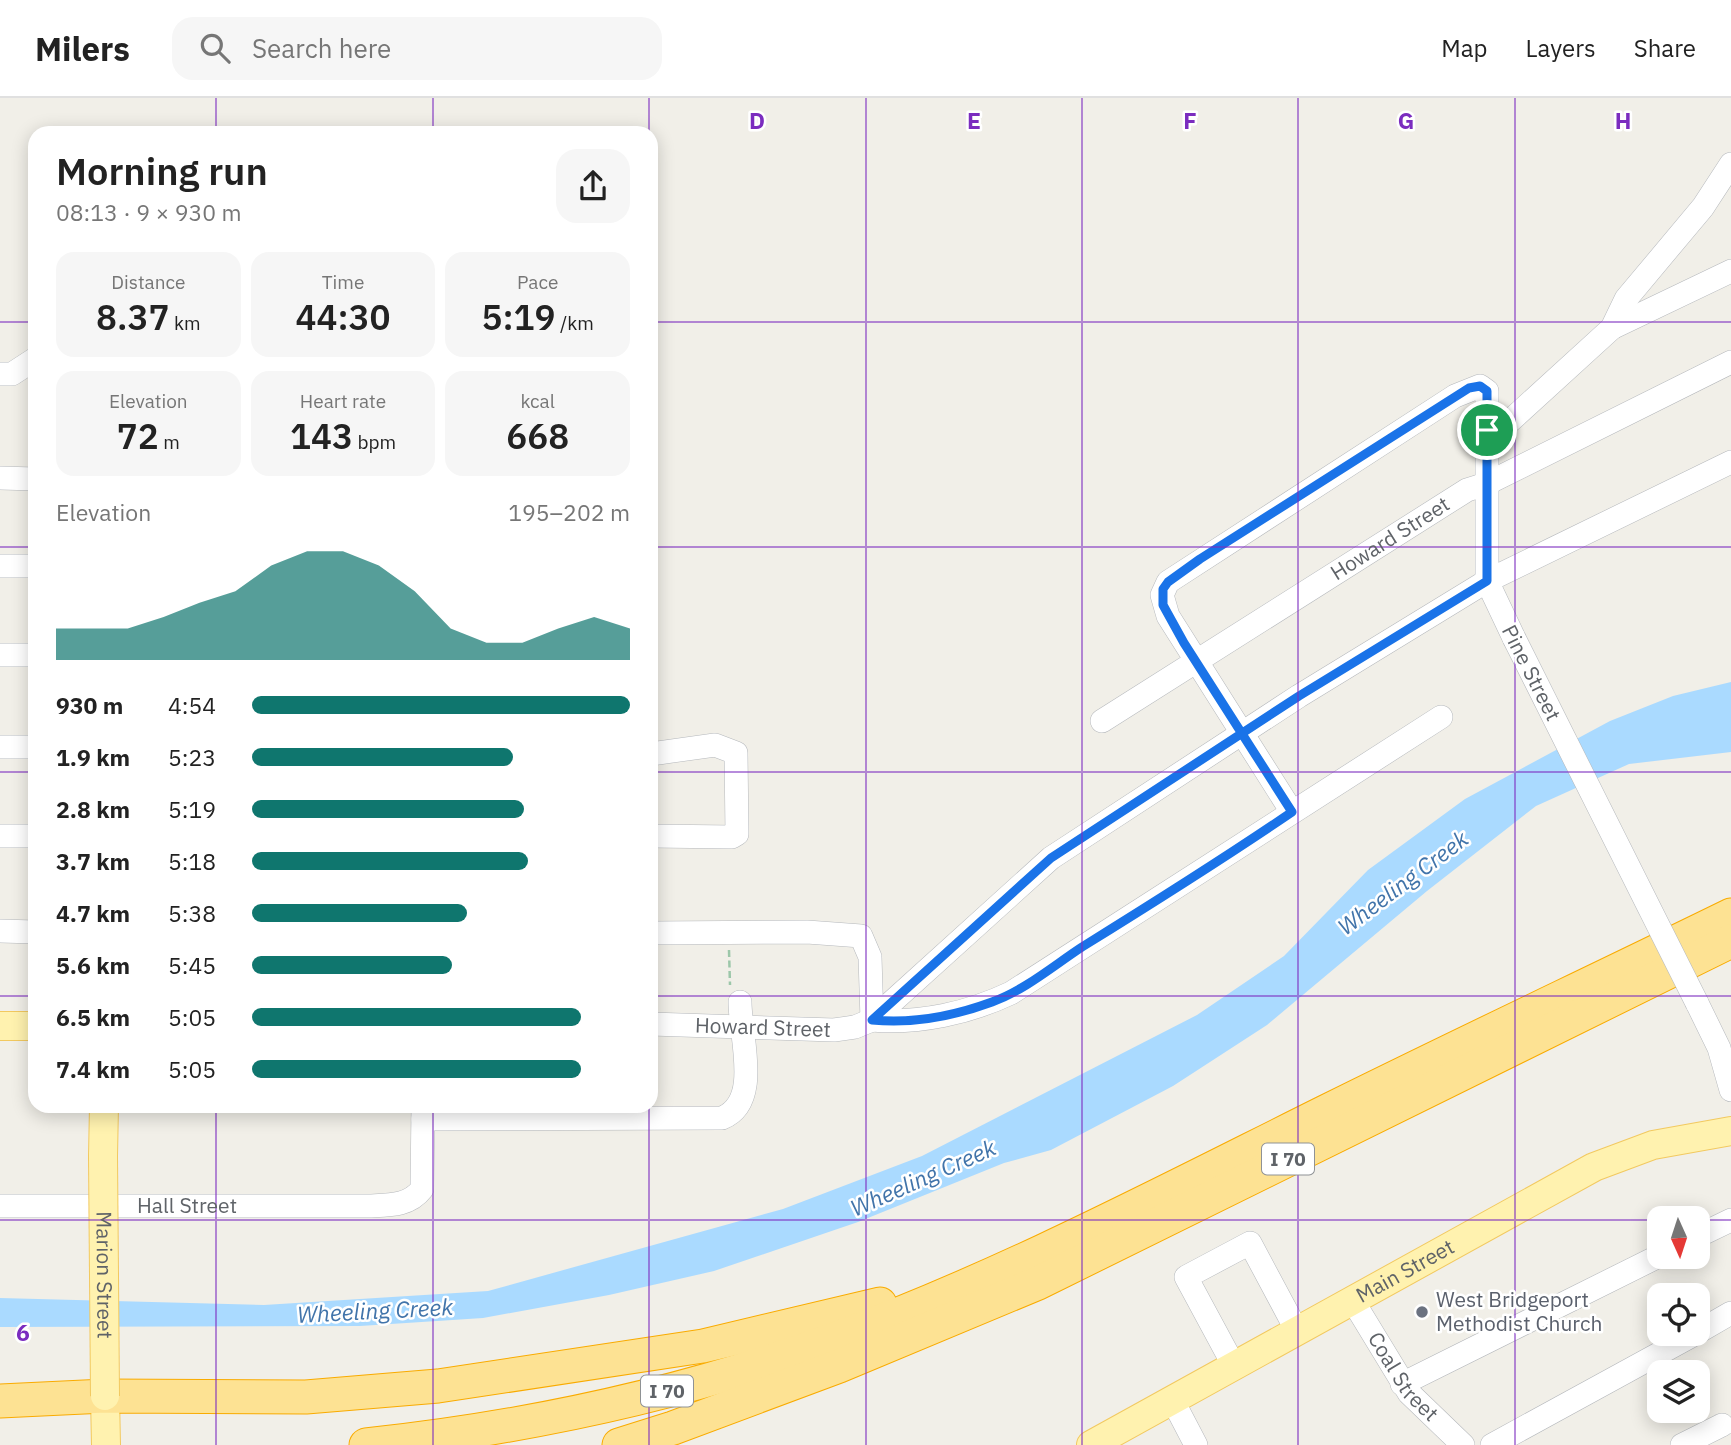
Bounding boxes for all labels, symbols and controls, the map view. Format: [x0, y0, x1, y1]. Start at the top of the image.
search box [172, 17, 662, 80]
text: Milers [35, 27, 130, 70]
icon: search [196, 29, 234, 67]
text: Search here [252, 31, 391, 65]
text: Map [1441, 32, 1488, 64]
text: Layers [1526, 32, 1596, 64]
text: Share [1634, 32, 1696, 64]
text: D [749, 105, 765, 135]
text: E [967, 105, 981, 135]
text: F [1183, 105, 1197, 135]
text: G [1398, 105, 1414, 135]
text: H [1615, 105, 1631, 135]
text: Morning run [56, 146, 268, 195]
button: share [556, 149, 630, 223]
text: 08:13 · 9 × 930 m [56, 197, 242, 227]
text: Distance [111, 270, 185, 294]
text: Time [322, 270, 364, 294]
text: Pace [517, 270, 558, 294]
text: 8.37 [96, 294, 170, 340]
text: 44:30 [295, 294, 391, 340]
text: 5:19 [481, 294, 556, 340]
text: km [170, 311, 201, 335]
text: /km [556, 311, 594, 335]
text: Elevation [109, 389, 188, 413]
text: Heart rate [300, 389, 386, 413]
text: kcal [520, 389, 555, 413]
pin [1457, 400, 1517, 460]
icon: arrive [1468, 411, 1506, 449]
text: 72 [117, 413, 159, 459]
text: 143 [290, 413, 353, 459]
text: 668 [506, 413, 569, 459]
text: m [159, 430, 180, 454]
text: bpm [353, 430, 396, 454]
street label: Howard Street [1325, 490, 1455, 586]
text: Elevation [56, 497, 151, 527]
text: 195–202 m [508, 497, 630, 527]
street label: Pine Street [1496, 620, 1568, 725]
text: 930 m [56, 690, 123, 720]
text: 4:54 [168, 690, 216, 720]
text: 1.9 km [56, 742, 130, 772]
text: 5:23 [168, 742, 216, 772]
text: 2.8 km [56, 794, 130, 824]
text: 5:19 [168, 794, 216, 824]
water label: Wheeling Creek [1331, 823, 1475, 941]
text: 3.7 km [56, 846, 130, 876]
text: 5:18 [168, 846, 216, 876]
text: 4.7 km [56, 898, 130, 928]
text: 5:38 [168, 898, 216, 928]
text: 5.6 km [56, 950, 130, 980]
text: 5:45 [168, 950, 216, 980]
text: 6.5 km [56, 1002, 130, 1032]
text: 5:05 [168, 1002, 216, 1032]
street label: Howard Street [695, 1010, 831, 1043]
text: 7.4 km [56, 1054, 130, 1084]
text: 5:05 [168, 1054, 216, 1084]
water label: Wheeling Creek [845, 1131, 1001, 1223]
road number: I 70 [1262, 1144, 1314, 1175]
street label: Hall Street [137, 1191, 237, 1219]
north arrow [1647, 1206, 1710, 1269]
map controls [1647, 1206, 1710, 1423]
street label: Marion Street [90, 1211, 120, 1339]
street label: Main Street [1351, 1232, 1459, 1309]
button: locate [1647, 1283, 1710, 1346]
place label: West Bridgeport Methodist Church [1436, 1285, 1602, 1337]
water label: Wheeling Creek [296, 1291, 455, 1329]
marker: West Bridgeport Methodist Church [1414, 1304, 1430, 1320]
text: 6 [16, 1317, 30, 1347]
street label: Coal Street [1362, 1326, 1445, 1427]
button: layers [1647, 1360, 1710, 1423]
road number: I 70 [641, 1376, 693, 1406]

